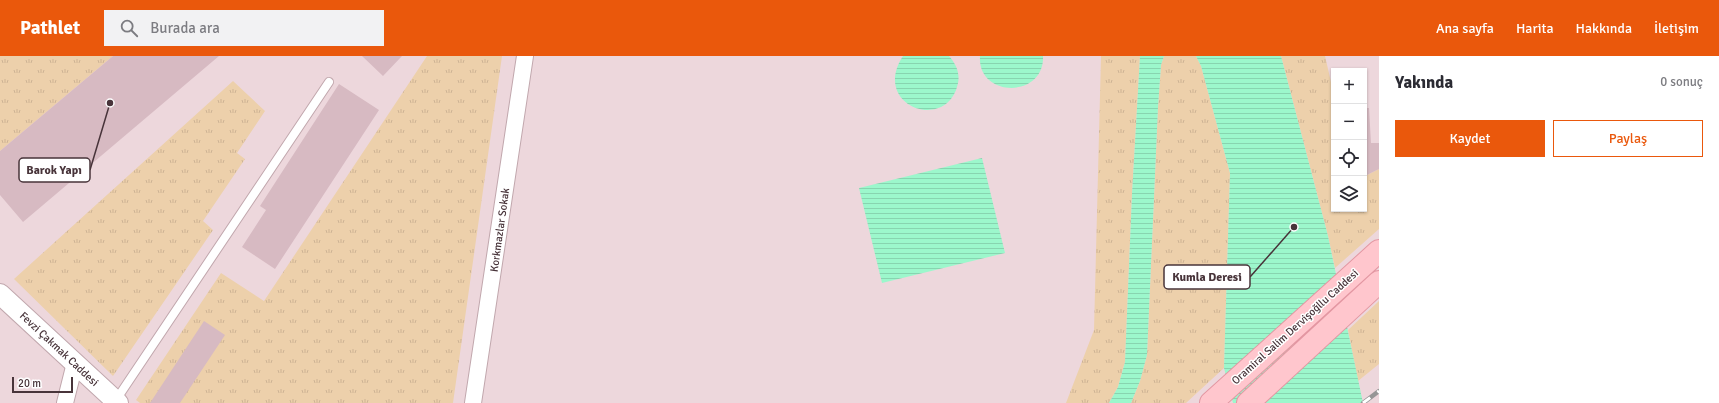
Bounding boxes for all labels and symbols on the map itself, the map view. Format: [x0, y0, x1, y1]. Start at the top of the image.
callout: Barok Yapı [19, 158, 90, 182]
text: Barok Yapı [26, 163, 82, 178]
street label: Korkmazlar Sokak [488, 187, 512, 273]
callout: Kumla Deresi [1164, 265, 1250, 289]
street label: Oramiral Salim Dervişoğllu Caddesi [1229, 267, 1361, 387]
text: Kumla Deresi [1172, 270, 1242, 285]
street label: Fevzi Çakmak Caddesi [17, 309, 101, 389]
scale bar [12, 375, 73, 394]

